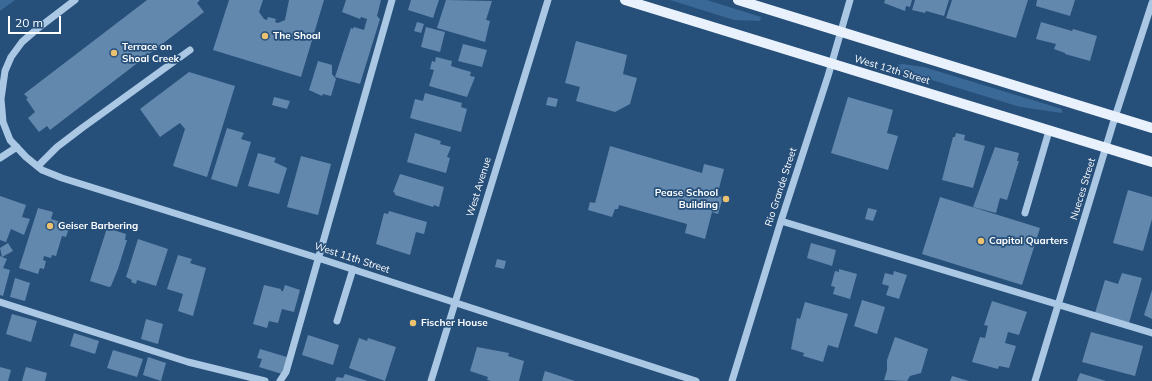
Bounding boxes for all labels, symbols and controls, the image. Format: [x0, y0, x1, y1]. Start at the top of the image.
scale bar [10, 8, 63, 34]
text: 20 m [15, 15, 43, 30]
place label: The Shoal [273, 30, 321, 42]
marker: The Shoal [260, 31, 270, 41]
place label: Terrace on Shoal Creek [122, 41, 179, 64]
marker: Terrace on Shoal Creek [109, 48, 119, 58]
street label: West 12th Street [853, 53, 931, 87]
street label: Rio Grande Street [763, 146, 799, 228]
street label: West Avenue [464, 156, 494, 218]
street label: Nueces Street [1068, 157, 1098, 221]
place label: Pease School Building [655, 187, 718, 210]
marker: Pease School Building [721, 194, 731, 204]
place label: Geiser Barbering [58, 220, 138, 232]
marker: Geiser Barbering [45, 221, 55, 231]
place label: Capitol Quarters [989, 235, 1068, 247]
marker: Capitol Quarters [976, 236, 986, 246]
street label: West 11th Street [313, 240, 391, 276]
place label: Fischer House [421, 317, 488, 329]
marker: Fischer House [408, 318, 418, 328]

